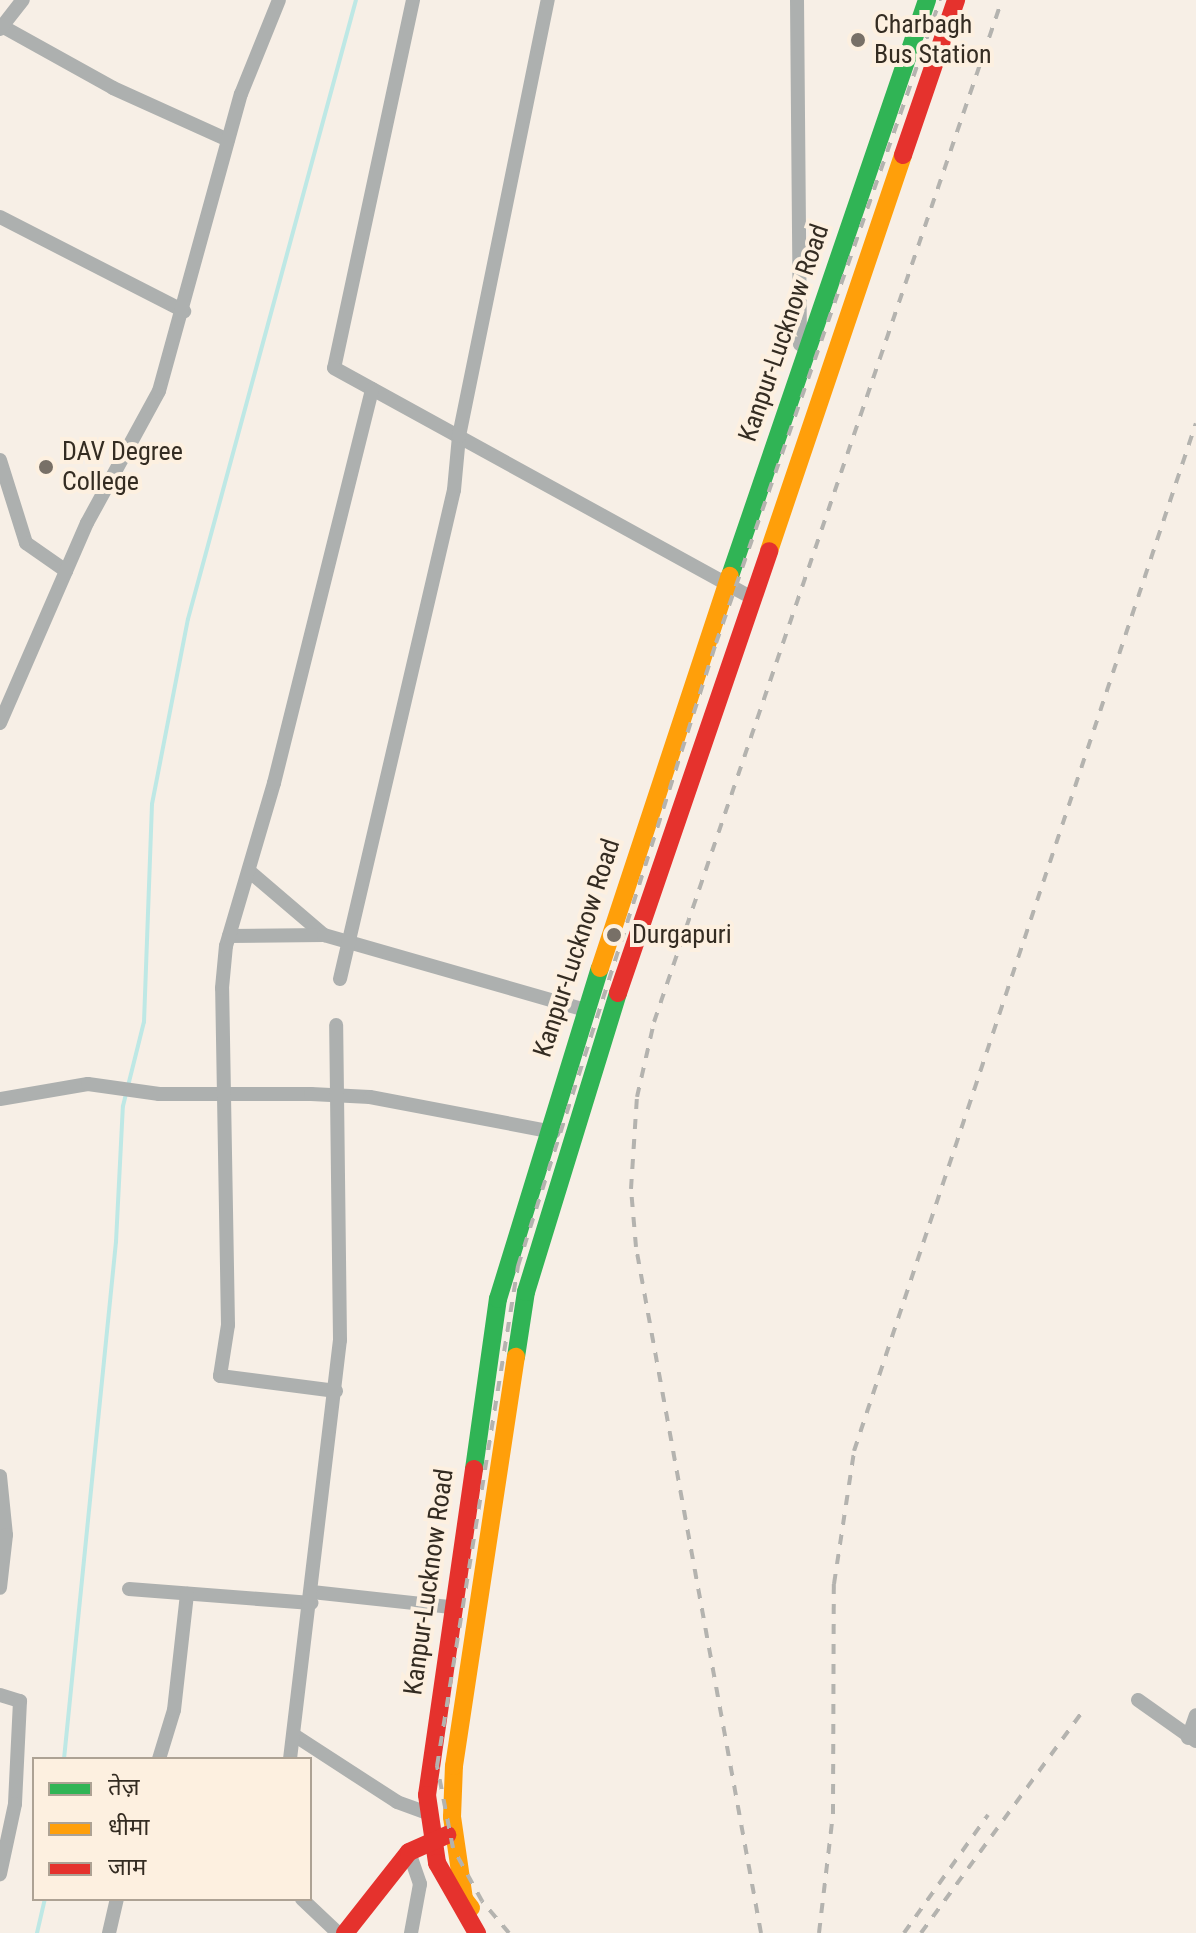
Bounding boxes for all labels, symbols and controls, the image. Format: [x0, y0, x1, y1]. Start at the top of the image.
place label: Charbagh Bus Station [874, 9, 992, 70]
marker: Charbagh Bus Station [849, 31, 867, 49]
street label: Kanpur-Lucknow Road [732, 220, 836, 446]
place label: DAV Degree College [62, 436, 183, 498]
marker: DAV Degree College [37, 458, 55, 476]
street label: Kanpur-Lucknow Road [527, 835, 627, 1061]
place label: Durgapuri [632, 919, 732, 951]
marker: Durgapuri [603, 924, 625, 946]
street label: Kanpur-Lucknow Road [398, 1467, 460, 1697]
legend [32, 1757, 312, 1901]
text: तेज़ [108, 1773, 140, 1801]
text: धीमा [108, 1813, 150, 1841]
text: जाम [108, 1853, 146, 1881]

